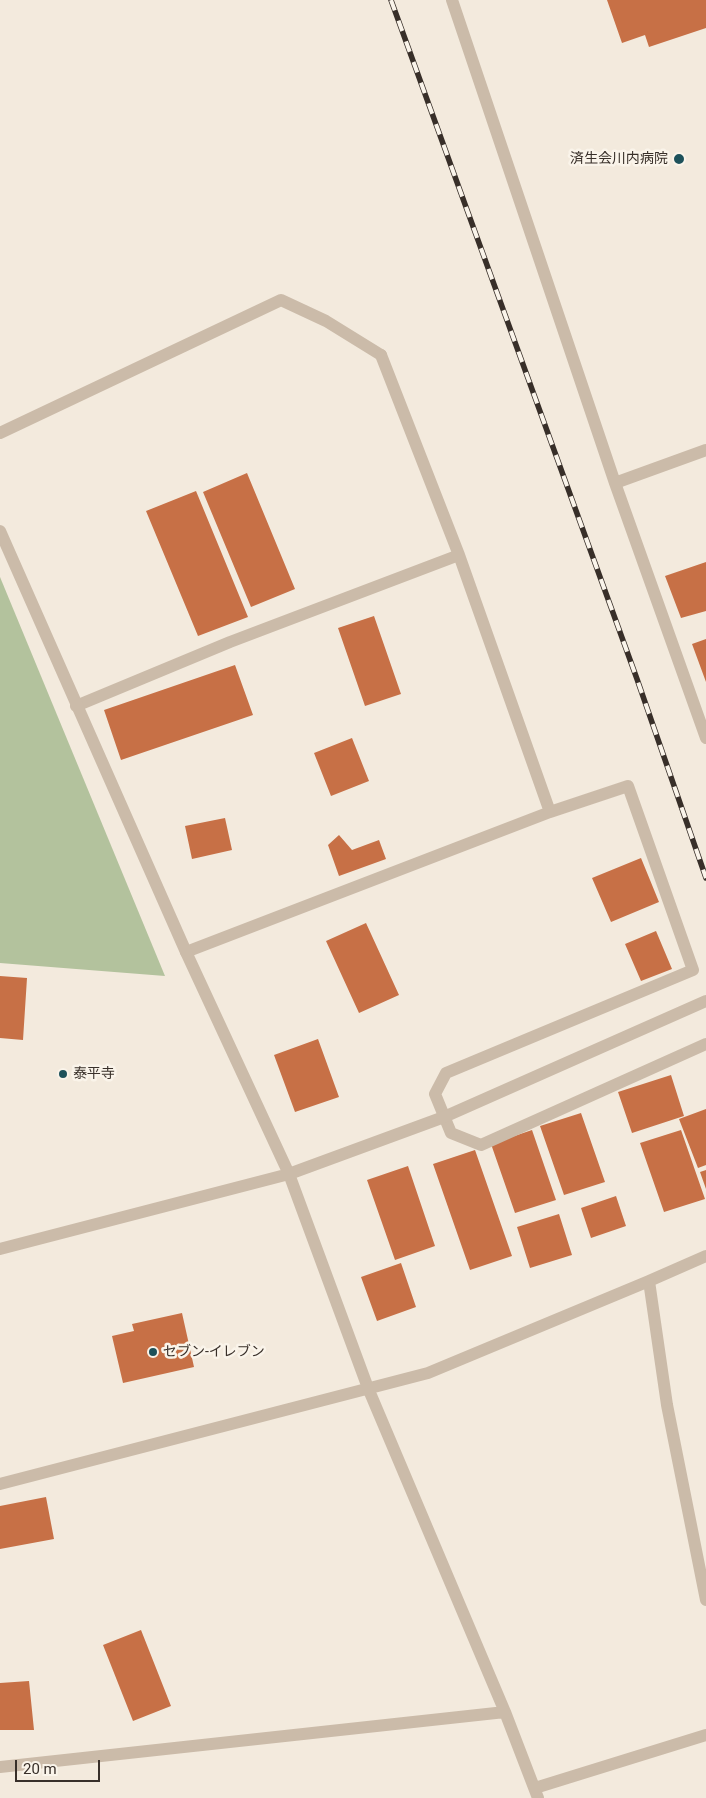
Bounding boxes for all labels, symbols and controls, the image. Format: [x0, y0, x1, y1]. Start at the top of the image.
place label: 済生会川内病院 [570, 151, 668, 167]
marker: 済生会川内病院 [672, 152, 686, 166]
place label: 泰平寺 [73, 1066, 115, 1082]
marker: 泰平寺 [57, 1068, 69, 1080]
place label: セブン-イレブン [163, 1344, 265, 1360]
marker: セブン-イレブン [147, 1346, 159, 1358]
scale bar [18, 1750, 102, 1782]
text: 20 m [23, 1760, 57, 1778]

